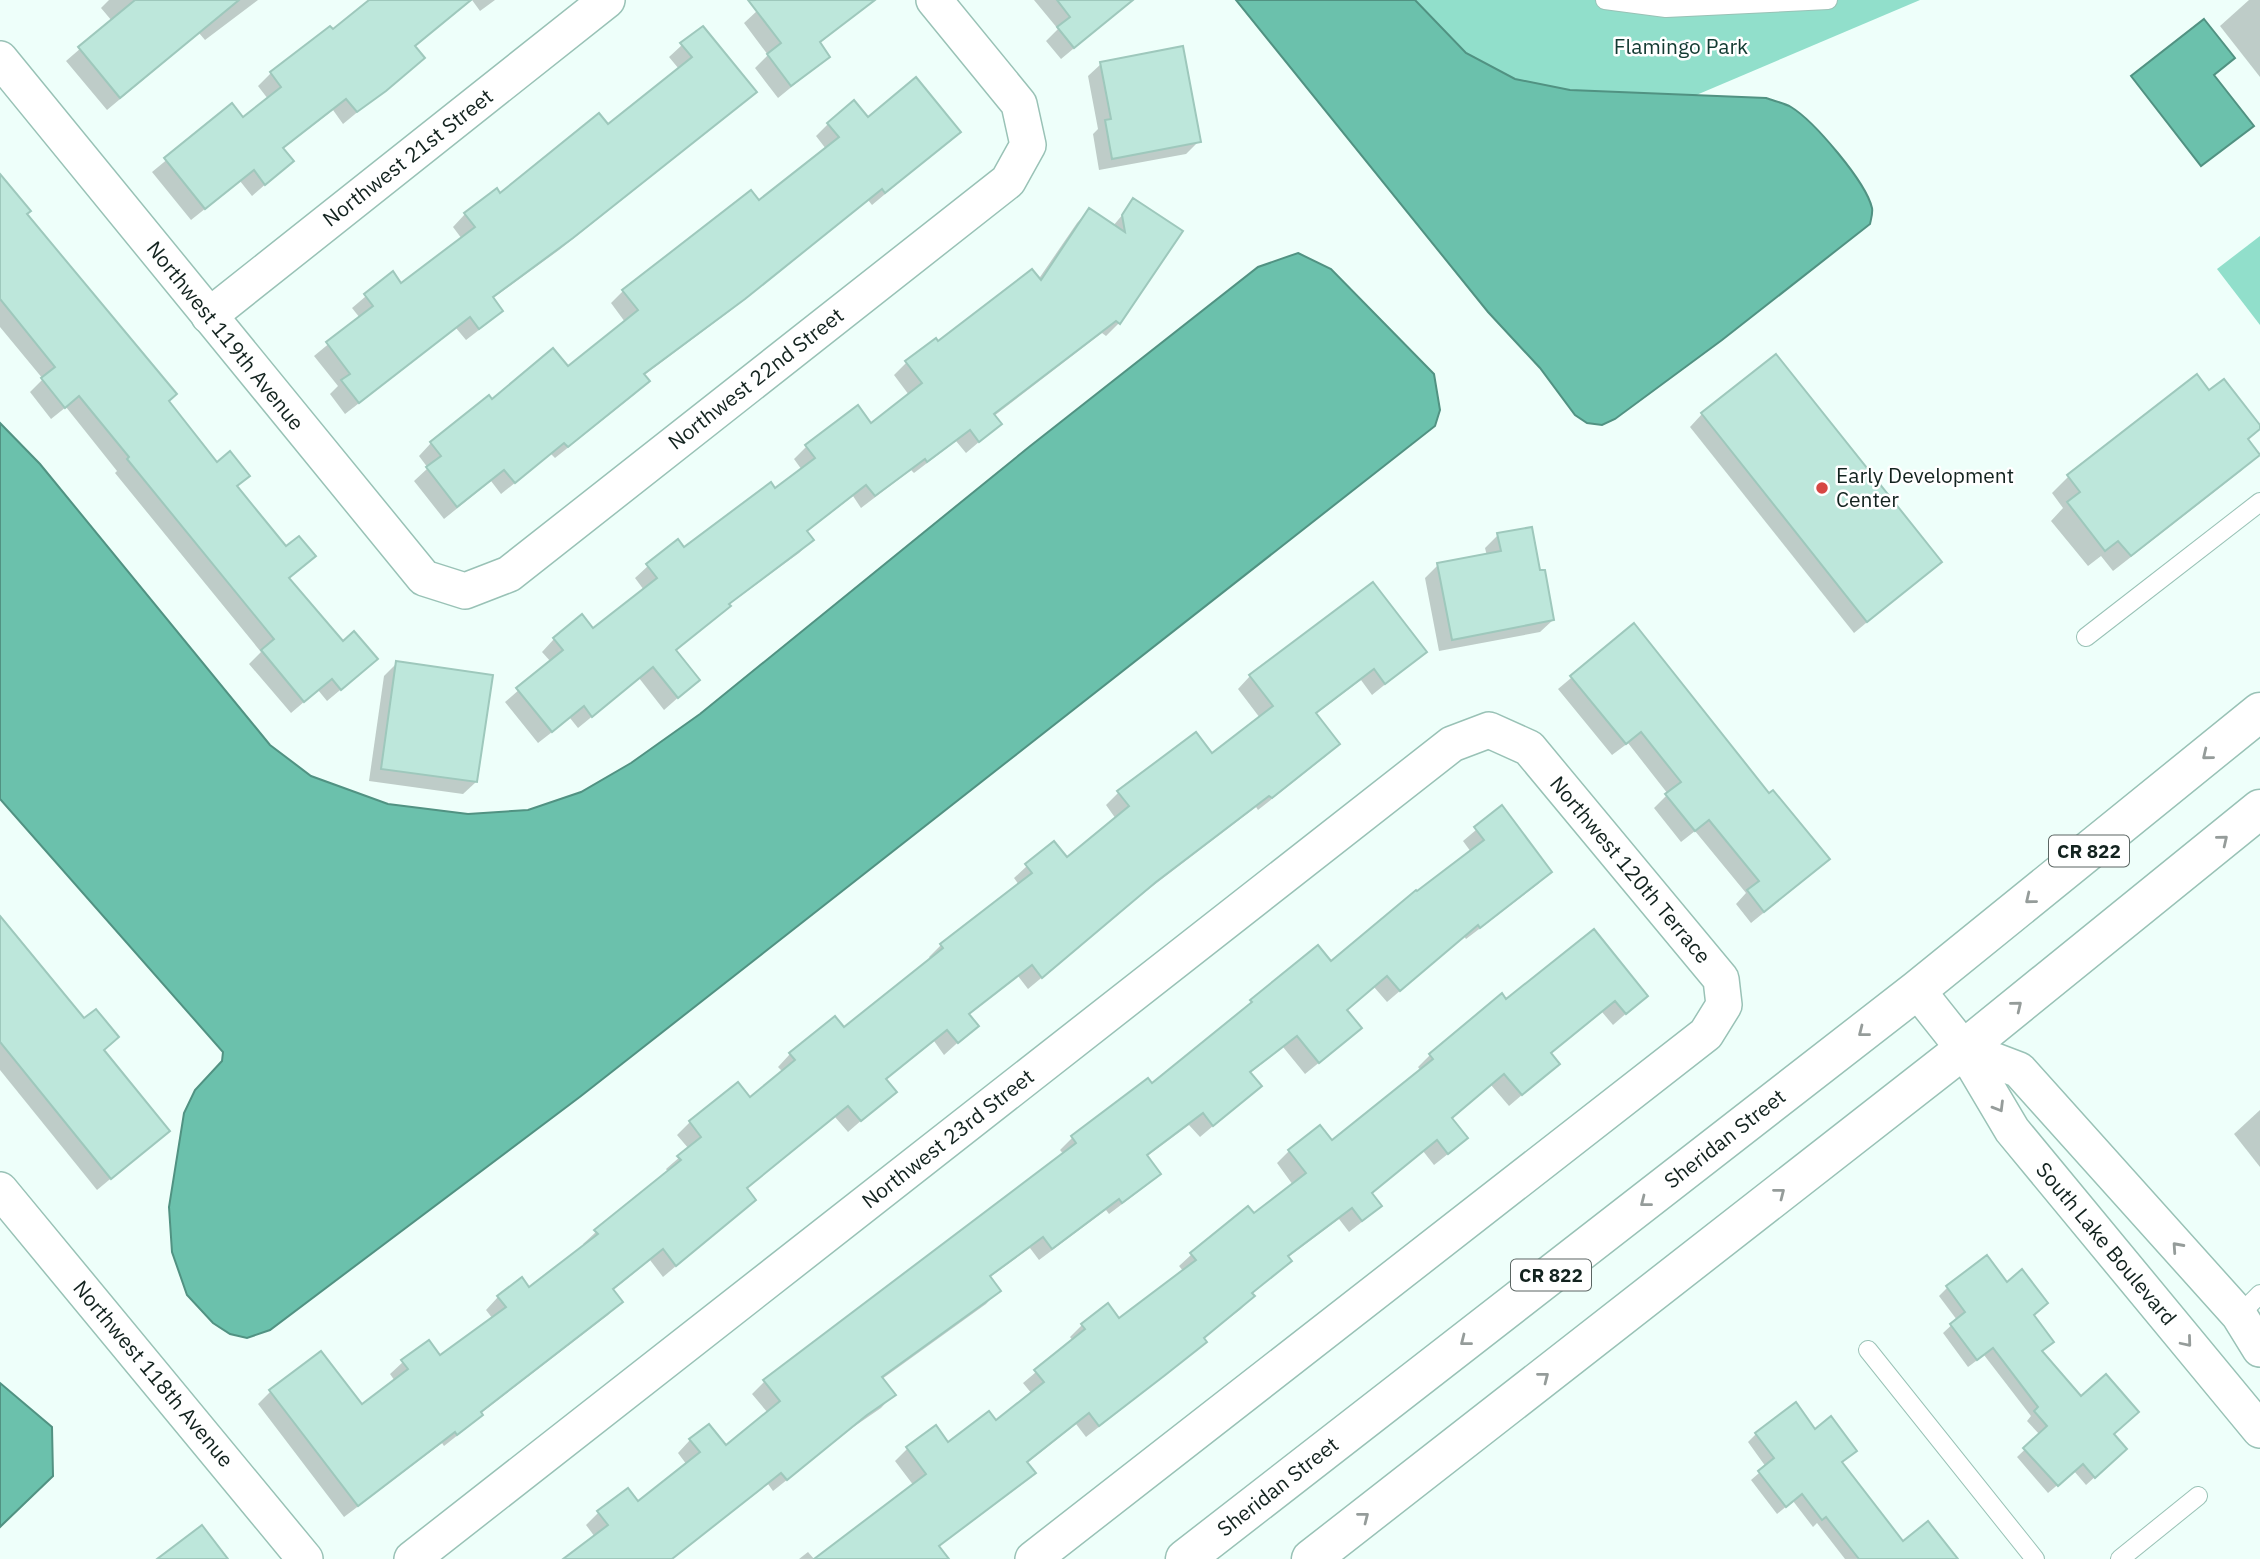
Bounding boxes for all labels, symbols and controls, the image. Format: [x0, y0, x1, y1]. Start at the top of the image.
park label: Flamingo Park [1614, 32, 1748, 60]
street label: Northwest 21st Street [317, 82, 498, 233]
street label: Northwest 119th Avenue [141, 235, 311, 436]
street label: Northwest 22nd Street [662, 301, 849, 456]
place label: Early Development Center [1836, 461, 2014, 513]
marker: Early Development Center [1814, 480, 1830, 496]
one-way arrow [2202, 747, 2214, 760]
street label: Northwest 120th Terrace [1544, 770, 1717, 969]
one-way arrow [2215, 835, 2227, 848]
road number: CR 822 [2049, 836, 2129, 866]
one-way arrow [2026, 890, 2038, 903]
one-way arrow [2010, 1001, 2022, 1014]
one-way arrow [1859, 1024, 1871, 1037]
street label: Northwest 23rd Street [856, 1062, 1039, 1214]
street label: Sheridan Street [1658, 1082, 1791, 1194]
one-way arrow [1991, 1100, 2004, 1113]
street label: South Lake Boulevard [2030, 1156, 2183, 1331]
one-way arrow [1772, 1188, 1784, 1201]
one-way arrow [1640, 1193, 1653, 1206]
one-way arrow [2172, 1242, 2185, 1255]
road number: CR 822 [1511, 1260, 1591, 1290]
street label: Northwest 118th Avenue [67, 1274, 240, 1473]
one-way arrow [1461, 1333, 1473, 1346]
one-way arrow [2179, 1333, 2191, 1346]
one-way arrow [1535, 1373, 1548, 1385]
street label: Sheridan Street [1211, 1430, 1344, 1542]
one-way arrow [1356, 1513, 1369, 1525]

